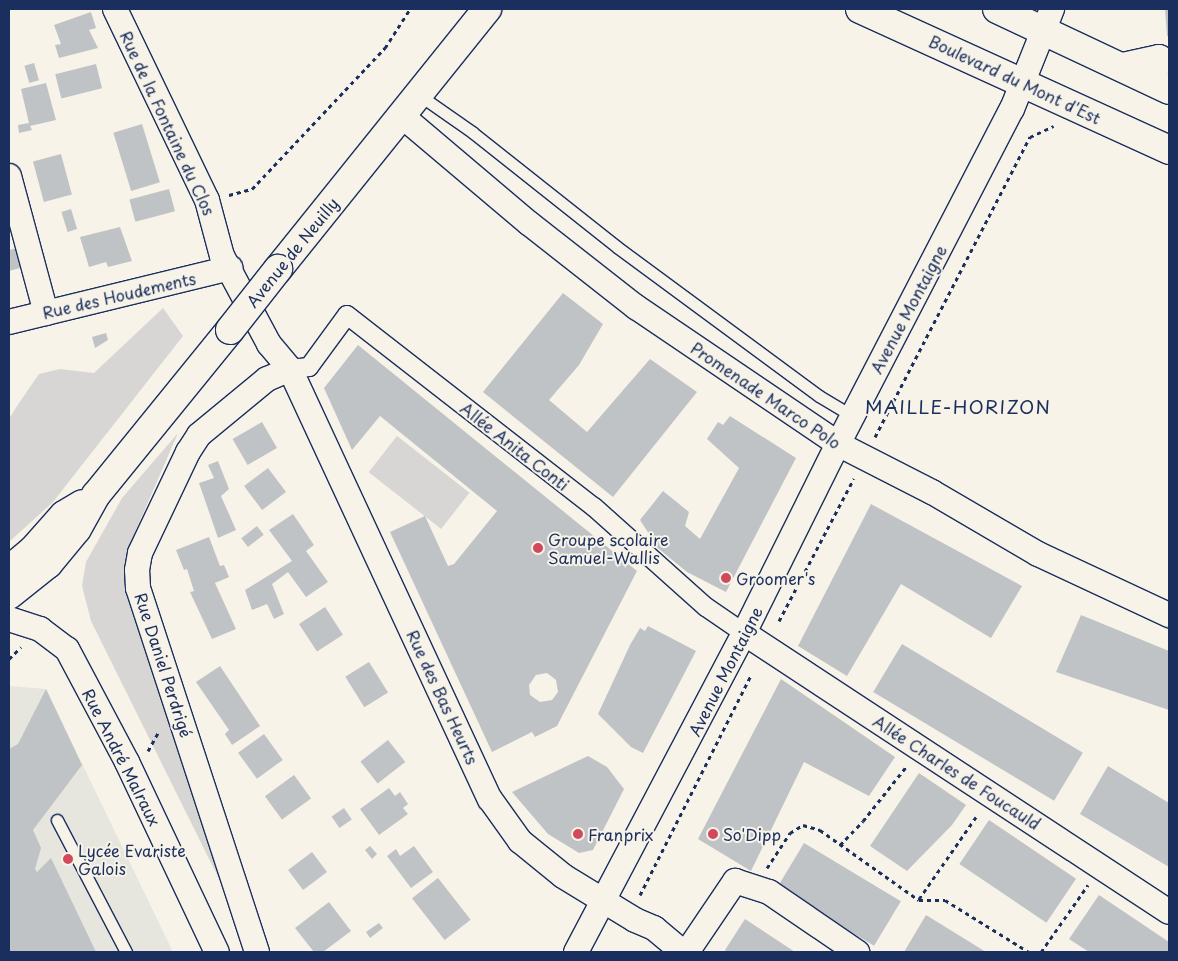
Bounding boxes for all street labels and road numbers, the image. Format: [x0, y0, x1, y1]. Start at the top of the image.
street label: Rue de la Fontaine du Clos [116, 26, 220, 220]
street label: Boulevard du Mont d'Est [926, 31, 1104, 127]
street label: Avenue de Neuilly [242, 194, 342, 310]
street label: Avenue Montaigne [866, 242, 950, 376]
street label: Rue des Houdements [39, 268, 199, 322]
street label: Promenade Marco Polo [687, 337, 845, 453]
street label: Allée Anita Conti [456, 397, 574, 495]
street label: Rue Daniel Perdrigé [131, 589, 197, 741]
street label: Avenue Montaigne [684, 603, 766, 739]
street label: Rue des Bas Heurts [403, 625, 483, 769]
street label: Rue André Malraux [79, 685, 165, 829]
street label: Allée Charles de Foucauld [868, 710, 1046, 834]

